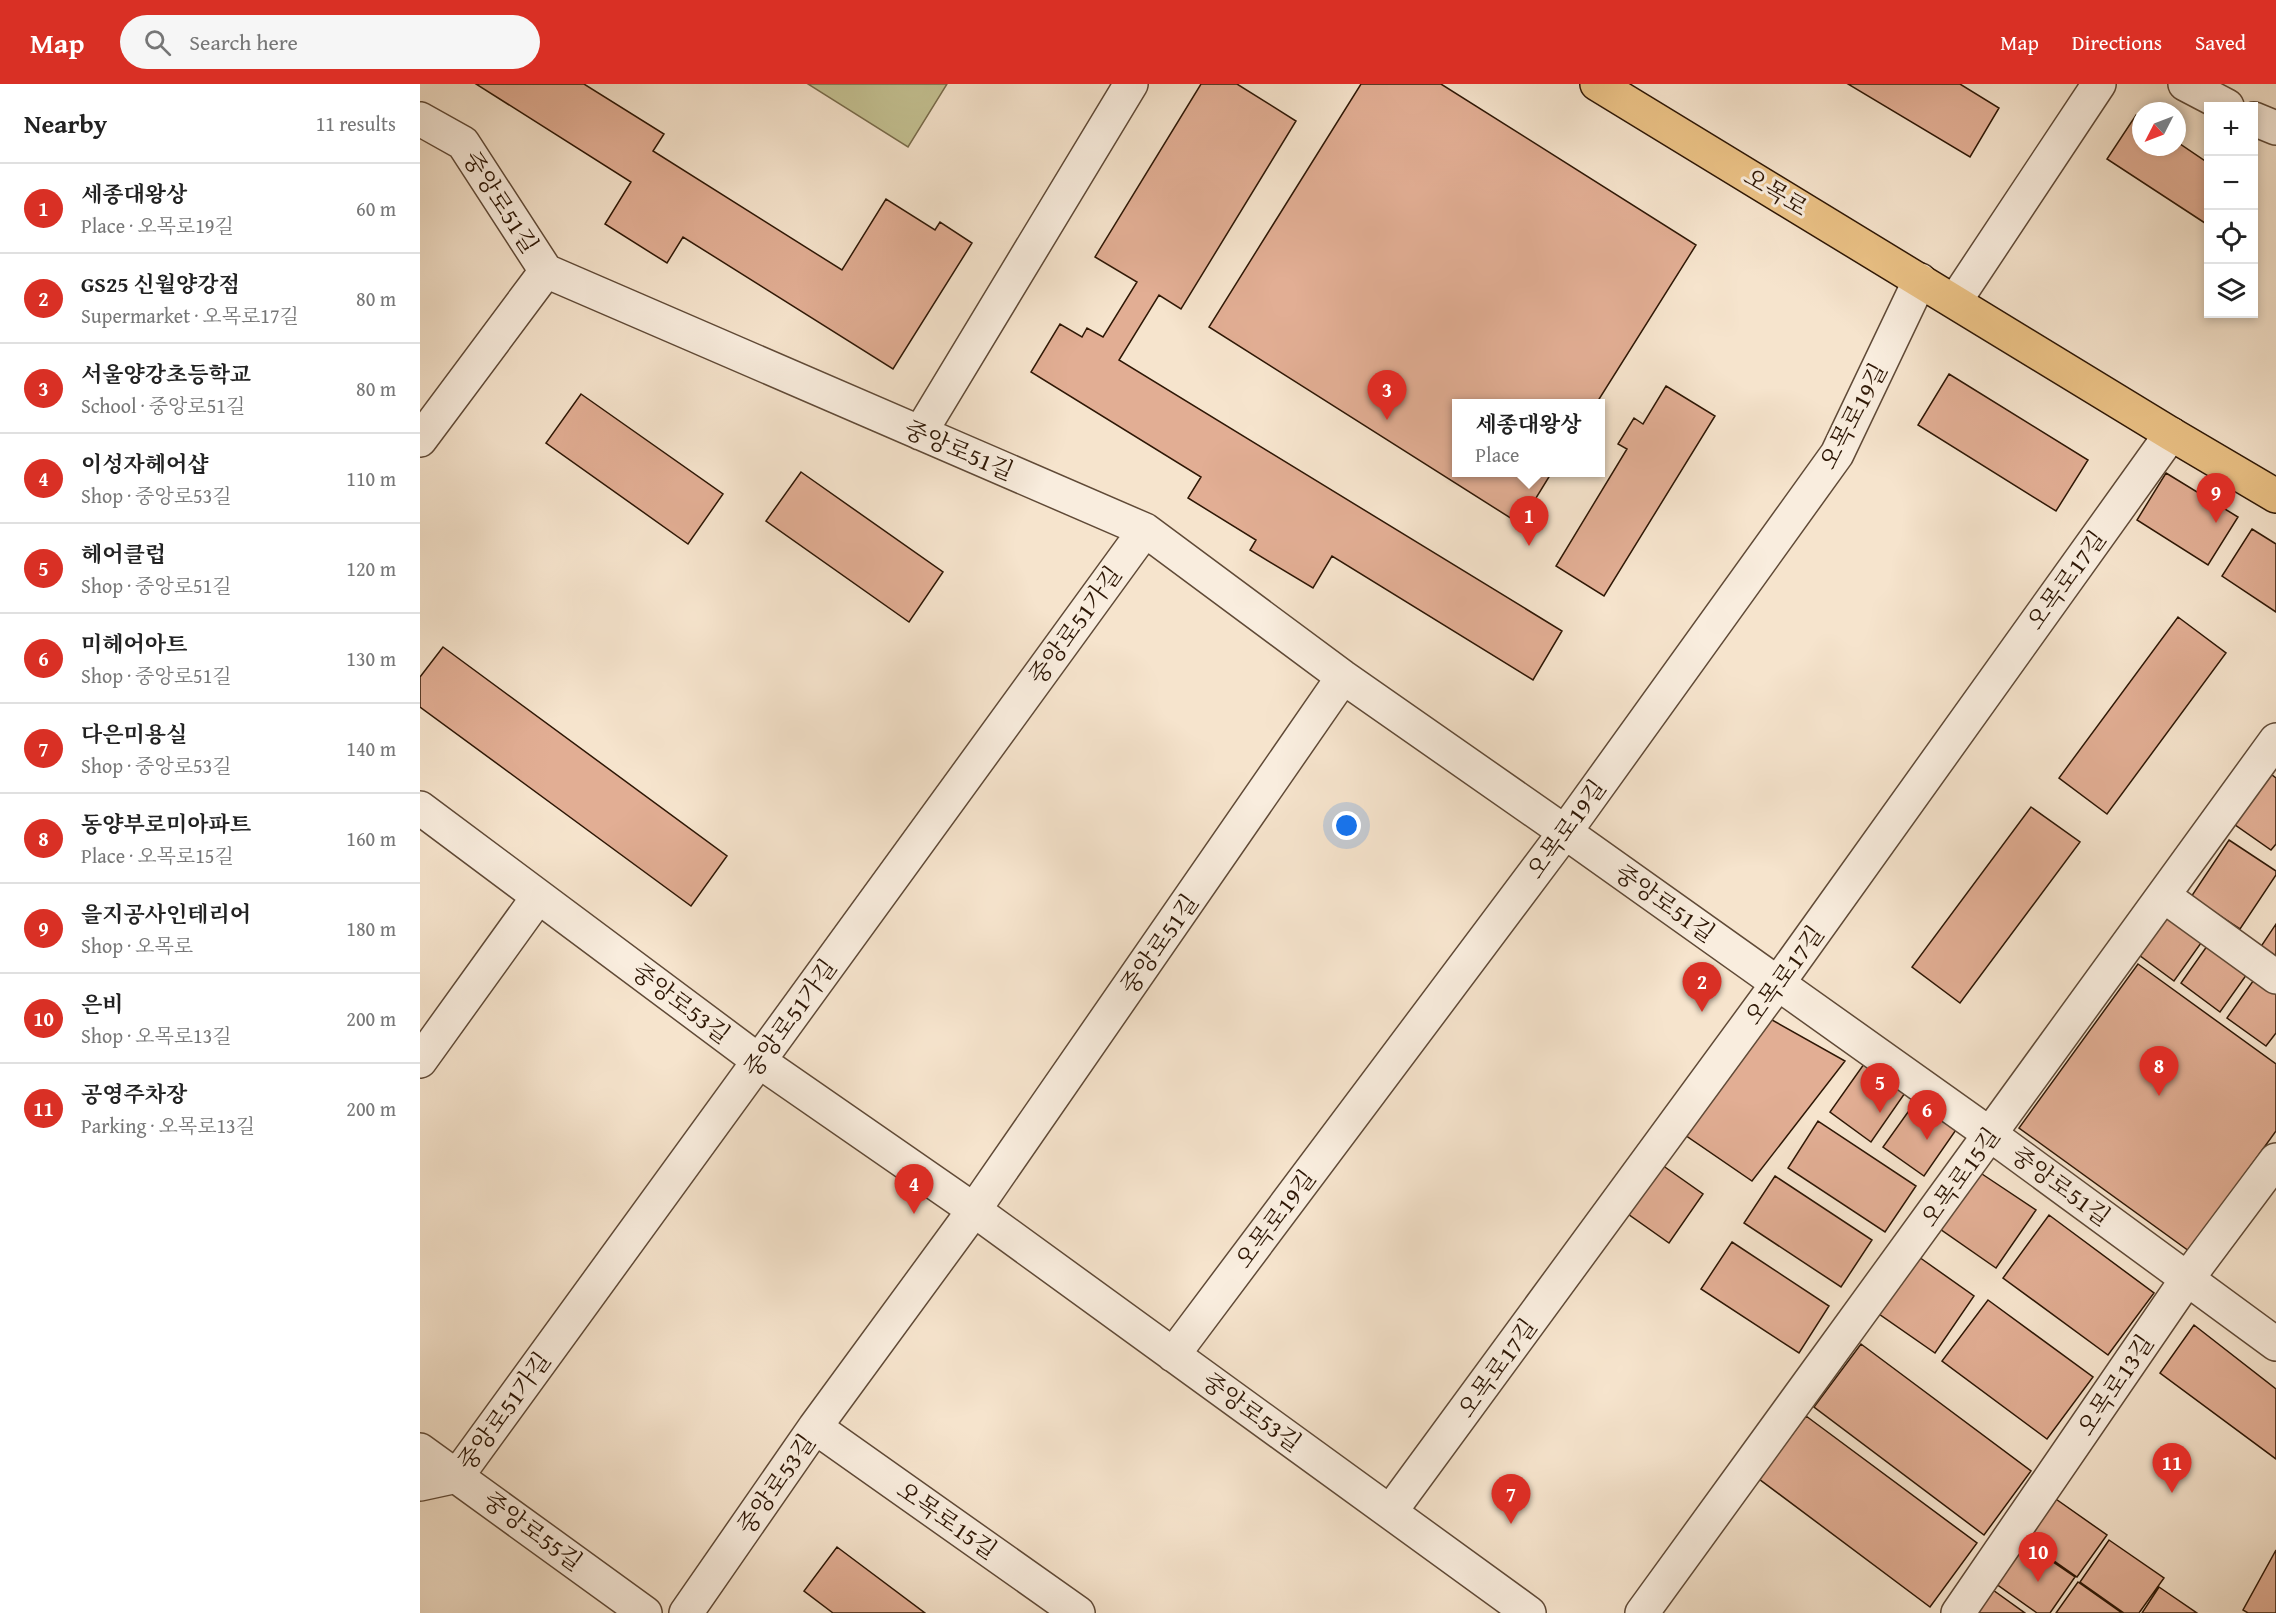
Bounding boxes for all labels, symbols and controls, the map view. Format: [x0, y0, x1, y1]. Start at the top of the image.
search box [120, 15, 540, 69]
text: Map [30, 22, 84, 63]
icon: search [141, 26, 174, 59]
text: Search here [189, 26, 298, 58]
text: Map [2000, 27, 2039, 58]
text: Directions [2072, 27, 2162, 58]
text: Saved [2195, 27, 2246, 58]
north arrow [2132, 102, 2186, 156]
map controls [2204, 102, 2258, 318]
button: + [2204, 102, 2258, 156]
text: Nearby [24, 104, 107, 143]
text: 11 results [316, 109, 396, 138]
street label: 중앙로51길 [455, 144, 547, 260]
button: − [2204, 156, 2258, 210]
street label: 오목로 [1737, 159, 1815, 225]
text: 세종대왕상 [81, 178, 187, 210]
text: 1 [38, 194, 49, 223]
text: 60 m [356, 194, 396, 223]
button: locate [2204, 210, 2258, 264]
text: Place · 오목로19길 [81, 211, 234, 240]
button: layers [2204, 264, 2258, 318]
text: GS25 신월양강점 [81, 268, 240, 300]
text: 2 [38, 284, 49, 313]
text: 80 m [356, 284, 396, 313]
text: Supermarket · 오목로17길 [81, 301, 299, 330]
street label: 오목로19길 [1810, 357, 1896, 475]
text: 서울양강초등학교 [81, 358, 251, 390]
pin: 3 [1368, 370, 1406, 420]
text: 3 [38, 374, 49, 403]
text: 80 m [356, 374, 396, 403]
text: School · 중앙로51길 [81, 391, 245, 420]
popup [1452, 399, 1605, 477]
text: 세종대왕상 [1475, 408, 1582, 440]
street label: 중앙로51길 [899, 411, 1019, 489]
text: Place [1475, 440, 1519, 469]
text: 이성자헤어샵 [81, 448, 209, 480]
text: 4 [38, 464, 49, 493]
text: 110 m [346, 464, 396, 493]
pin: 9 [2196, 474, 2236, 523]
text: Shop · 중앙로53길 [81, 481, 232, 510]
pin: 1 [1510, 496, 1548, 546]
street label: 오목로17길 [2018, 523, 2114, 637]
text: 헤어클럽 [81, 538, 166, 570]
text: 5 [38, 554, 49, 583]
text: 120 m [346, 554, 396, 583]
street label: 중앙로51가길 [1020, 558, 1130, 692]
text: Shop · 중앙로51길 [81, 571, 232, 600]
text: 미헤어아트 [81, 628, 187, 660]
text: 6 [38, 644, 49, 673]
text: 130 m [346, 644, 396, 673]
text: Shop · 중앙로51길 [81, 661, 232, 690]
text: 다은미용실 [81, 718, 187, 750]
text: 7 [38, 734, 49, 763]
text: 140 m [346, 734, 396, 763]
text: Shop · 중앙로53길 [81, 751, 232, 780]
street label: 오목로19길 [1518, 772, 1614, 886]
text: 동양부로미아파트 [81, 808, 251, 840]
your location [1332, 811, 1361, 840]
text: 8 [38, 824, 49, 853]
text: 160 m [346, 824, 396, 853]
text: Place · 오목로15길 [81, 841, 234, 870]
street label: 중앙로51길 [1608, 855, 1722, 951]
street label: 중앙로51길 [1111, 887, 1207, 1001]
text: 을지공사인테리어 [81, 898, 251, 930]
text: 9 [38, 914, 49, 943]
text: 180 m [346, 914, 396, 943]
street label: 오목로17길 [1736, 918, 1832, 1032]
text: Shop · 오목로 [81, 931, 193, 960]
street label: 중앙로51가길 [735, 951, 845, 1085]
street label: 중앙로53길 [624, 954, 738, 1052]
pin: 2 [1682, 962, 1722, 1012]
text: 은비 [81, 988, 124, 1020]
text: 10 [33, 1004, 54, 1033]
text: 200 m [346, 1004, 396, 1033]
text: Shop · 오목로13길 [81, 1021, 232, 1050]
pin: 8 [2140, 1046, 2178, 1096]
pin: 5 [1860, 1064, 1900, 1113]
text: 공영주차장 [81, 1078, 187, 1110]
pin: 6 [1908, 1090, 1946, 1140]
text: 11 [33, 1094, 54, 1123]
text: 200 m [346, 1094, 396, 1123]
text: Parking · 오목로13길 [81, 1111, 255, 1140]
street label: 오목로15길 [1912, 1120, 2008, 1234]
street label: 중앙로51길 [2004, 1138, 2118, 1234]
street label: 오목로19길 [1226, 1162, 1324, 1276]
pin: 4 [894, 1164, 934, 1214]
street label: 오목로17길 [1449, 1311, 1545, 1425]
street label: 오목로13길 [2068, 1327, 2162, 1443]
street label: 중앙로51가길 [449, 1344, 559, 1478]
street label: 중앙로53길 [1195, 1364, 1309, 1460]
street label: 중앙로53길 [728, 1427, 824, 1541]
pin: 11 [2152, 1444, 2192, 1493]
street label: 오목로15길 [890, 1472, 1004, 1568]
pin: 7 [1492, 1474, 1530, 1524]
street label: 중앙로55길 [476, 1483, 590, 1579]
pin: 10 [2018, 1532, 2058, 1582]

